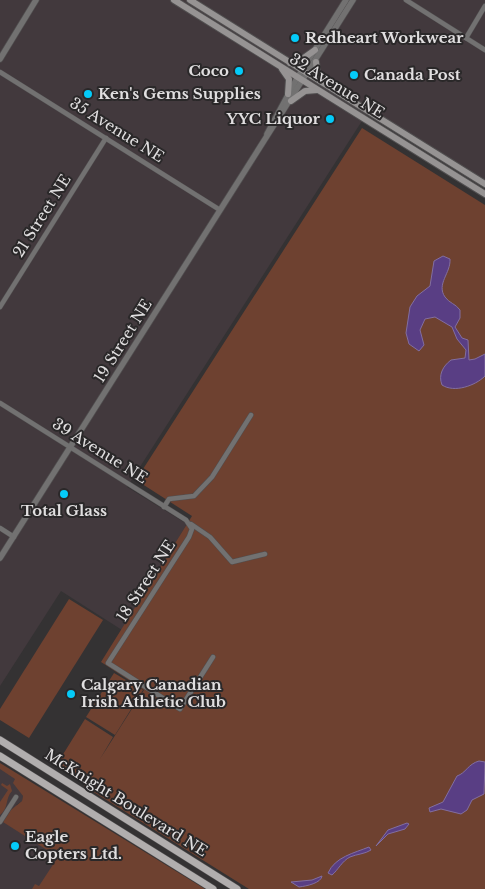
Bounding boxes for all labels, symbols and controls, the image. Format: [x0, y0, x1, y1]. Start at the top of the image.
place label: Redheart Workwear [305, 28, 464, 47]
marker: Redheart Workwear [289, 32, 301, 44]
street label: 32 Avenue NE [286, 49, 388, 122]
place label: Coco [188, 61, 229, 80]
marker: Coco [233, 65, 245, 77]
place label: Canada Post [364, 65, 461, 84]
marker: Canada Post [348, 69, 360, 81]
place label: Ken's Gems Supplies [98, 84, 261, 103]
marker: Ken's Gems Supplies [82, 88, 94, 100]
street label: 35 Avenue NE [67, 93, 168, 166]
place label: YYC Liquor [226, 109, 321, 128]
marker: YYC Liquor [324, 113, 336, 125]
street label: 21 Street NE [9, 171, 75, 261]
street label: 19 Street NE [89, 296, 156, 386]
street label: 39 Avenue NE [49, 414, 151, 487]
marker: Total Glass [58, 488, 70, 500]
place label: Total Glass [21, 501, 107, 520]
street label: 18 Street NE [112, 536, 179, 625]
place label: Calgary Canadian Irish Athletic Club [81, 675, 226, 711]
marker: Calgary Canadian Irish Athletic Club [65, 688, 77, 700]
street label: McKnight Boulevard NE [41, 745, 211, 861]
place label: Eagle Copters Ltd. [25, 827, 122, 863]
marker: Eagle Copters Ltd. [9, 840, 21, 852]

